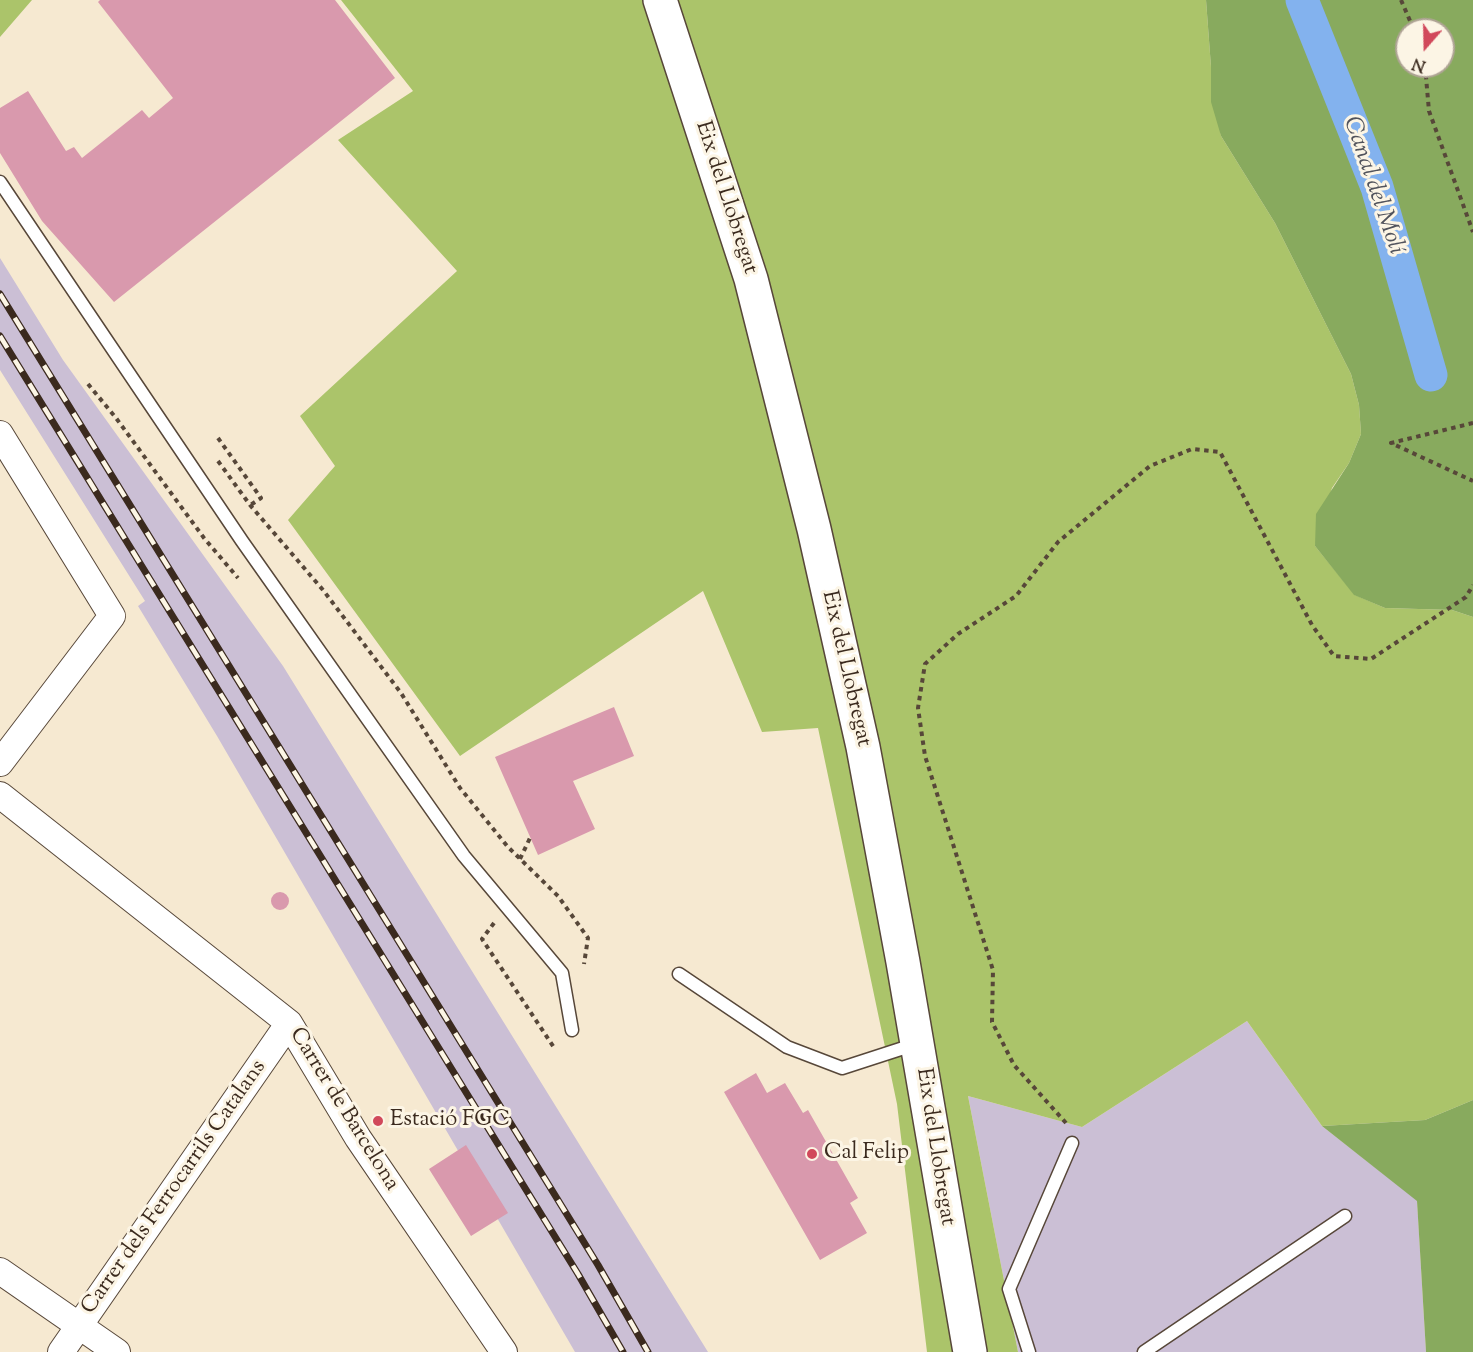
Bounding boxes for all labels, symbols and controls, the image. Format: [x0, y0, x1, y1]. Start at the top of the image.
north arrow [1395, 18, 1455, 78]
text: N [1409, 51, 1429, 76]
water label: Canal del Molí [1335, 113, 1409, 259]
street label: Eix del Llobregat [688, 118, 762, 278]
street label: Eix del Llobregat [814, 588, 876, 750]
street label: Carrer de Barcelona [282, 1024, 404, 1196]
street label: Carrer dels Ferrocarrils Catalans [77, 1056, 273, 1320]
street label: Eix del Llobregat [909, 1066, 959, 1228]
place label: Estació FGC [390, 1108, 510, 1134]
marker: Estació FGC [371, 1114, 385, 1128]
place label: Cal Felip [824, 1141, 909, 1167]
marker: Cal Felip [805, 1147, 819, 1161]

